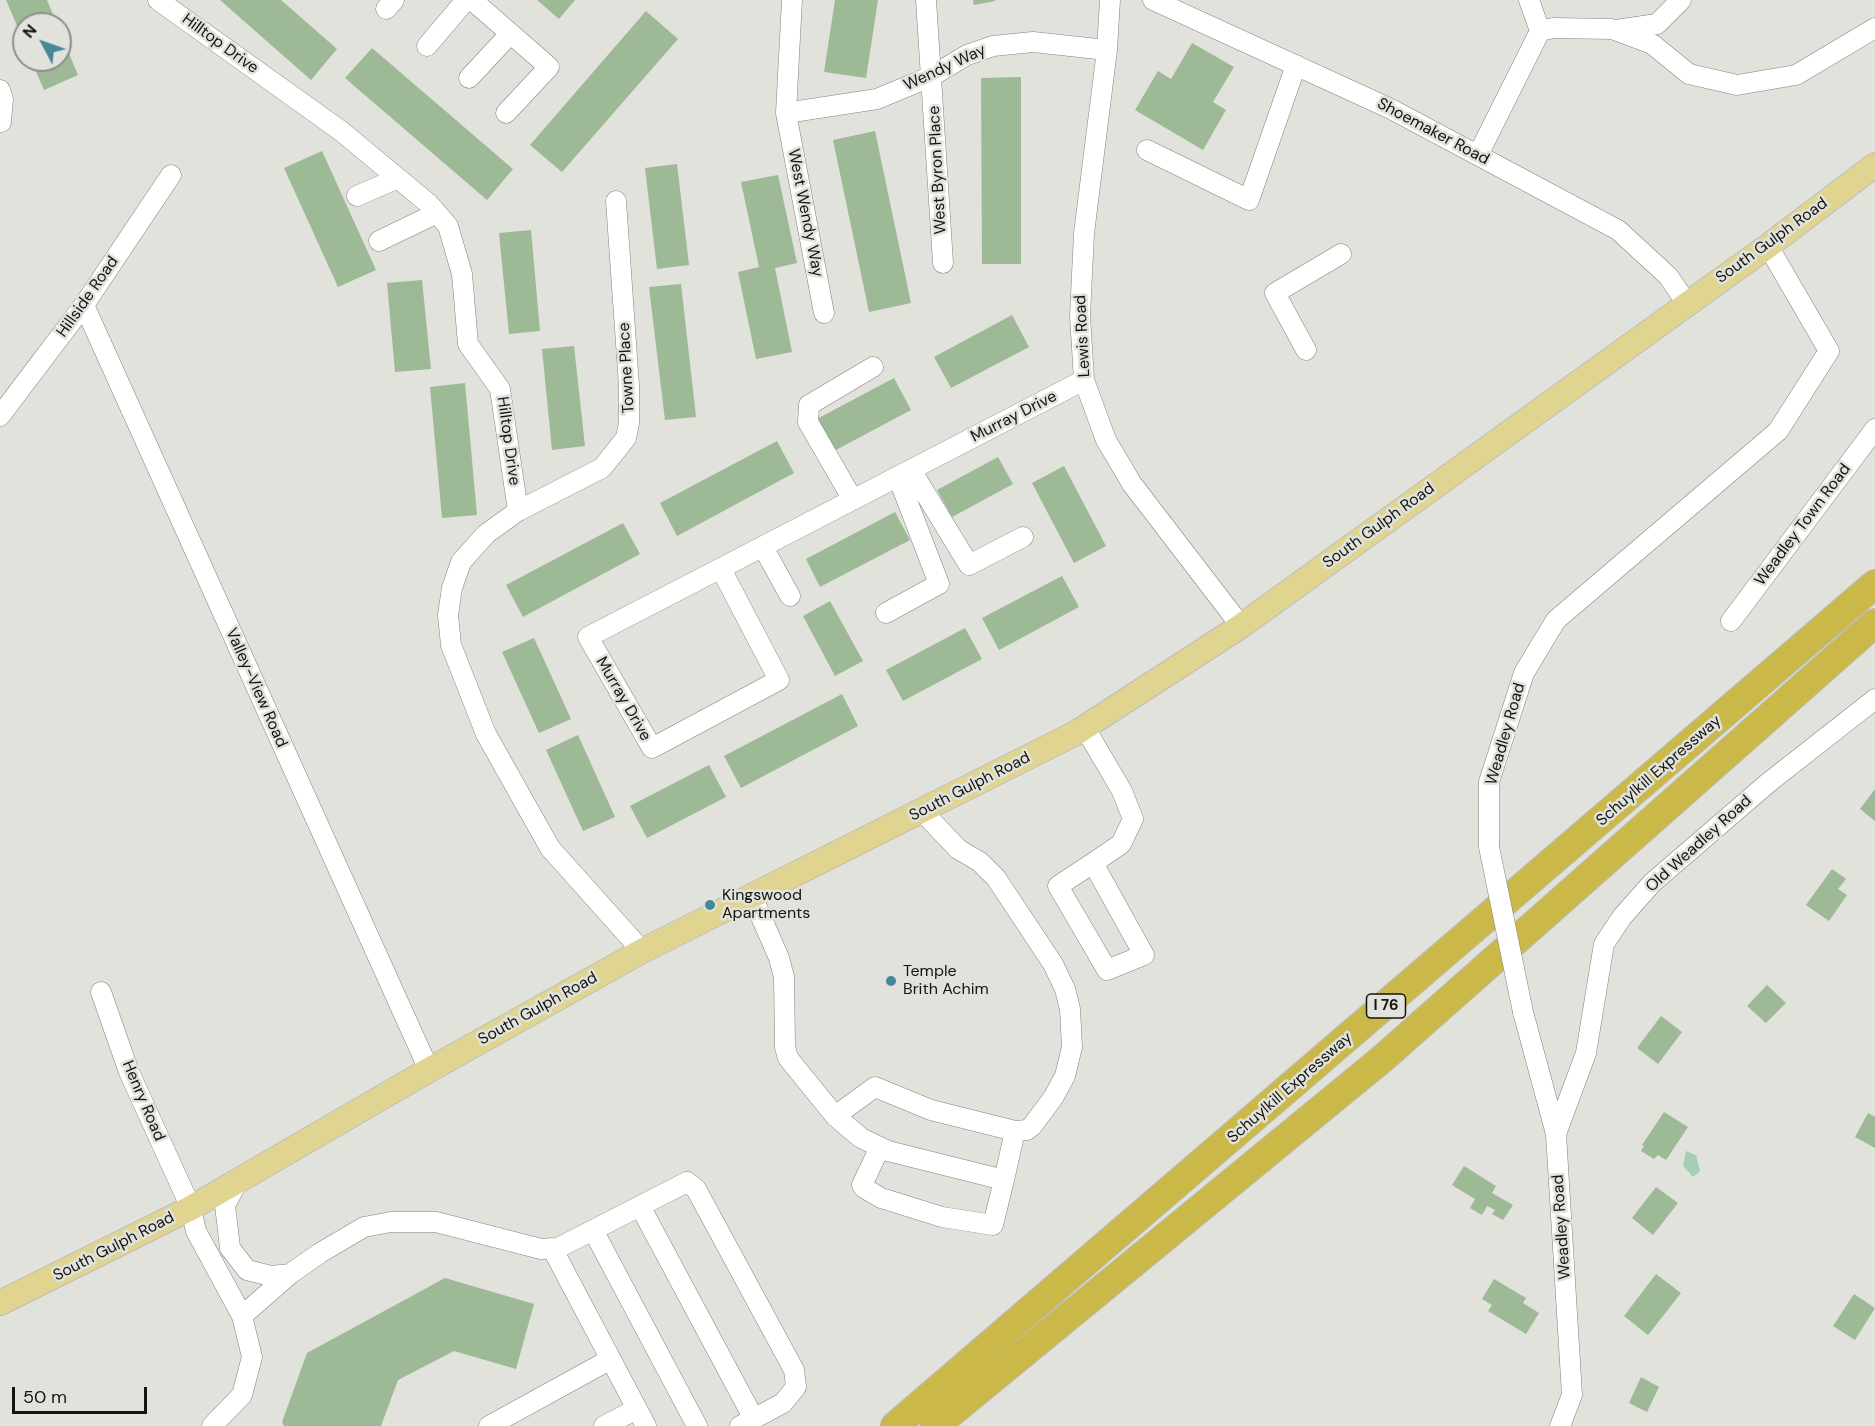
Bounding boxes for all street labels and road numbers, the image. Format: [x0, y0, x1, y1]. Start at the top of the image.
street label: Hilltop Drive [178, 10, 262, 78]
street label: Wendy Way [901, 41, 989, 95]
street label: Shoemaker Road [1374, 94, 1492, 170]
street label: West Byron Place [925, 105, 951, 235]
street label: West Wendy Way [783, 147, 827, 279]
street label: South Gulph Road [1712, 194, 1832, 288]
street label: Hillside Road [53, 253, 123, 341]
street label: Lewis Road [1071, 294, 1095, 378]
street label: Towne Place [615, 322, 639, 414]
street label: Murray Drive [968, 387, 1060, 447]
street label: Hilltop Drive [492, 395, 524, 487]
street label: Weadley Town Road [1751, 460, 1855, 590]
street label: South Gulph Road [1319, 479, 1439, 573]
street label: Valley-View Road [221, 625, 291, 751]
street label: Murray Drive [591, 654, 655, 744]
street label: Weadley Road [1482, 681, 1530, 787]
street label: Schuylkill Expressway [1593, 712, 1725, 830]
street label: South Gulph Road [906, 748, 1034, 826]
street label: Old Weadley Road [1642, 792, 1756, 896]
street label: South Gulph Road [475, 968, 601, 1050]
road number: I 76 [1366, 994, 1406, 1018]
street label: Schuylkill Expressway [1224, 1029, 1356, 1147]
street label: Henry Road [117, 1058, 169, 1144]
street label: Weadley Road [1549, 1174, 1575, 1280]
street label: South Gulph Road [50, 1208, 178, 1286]

